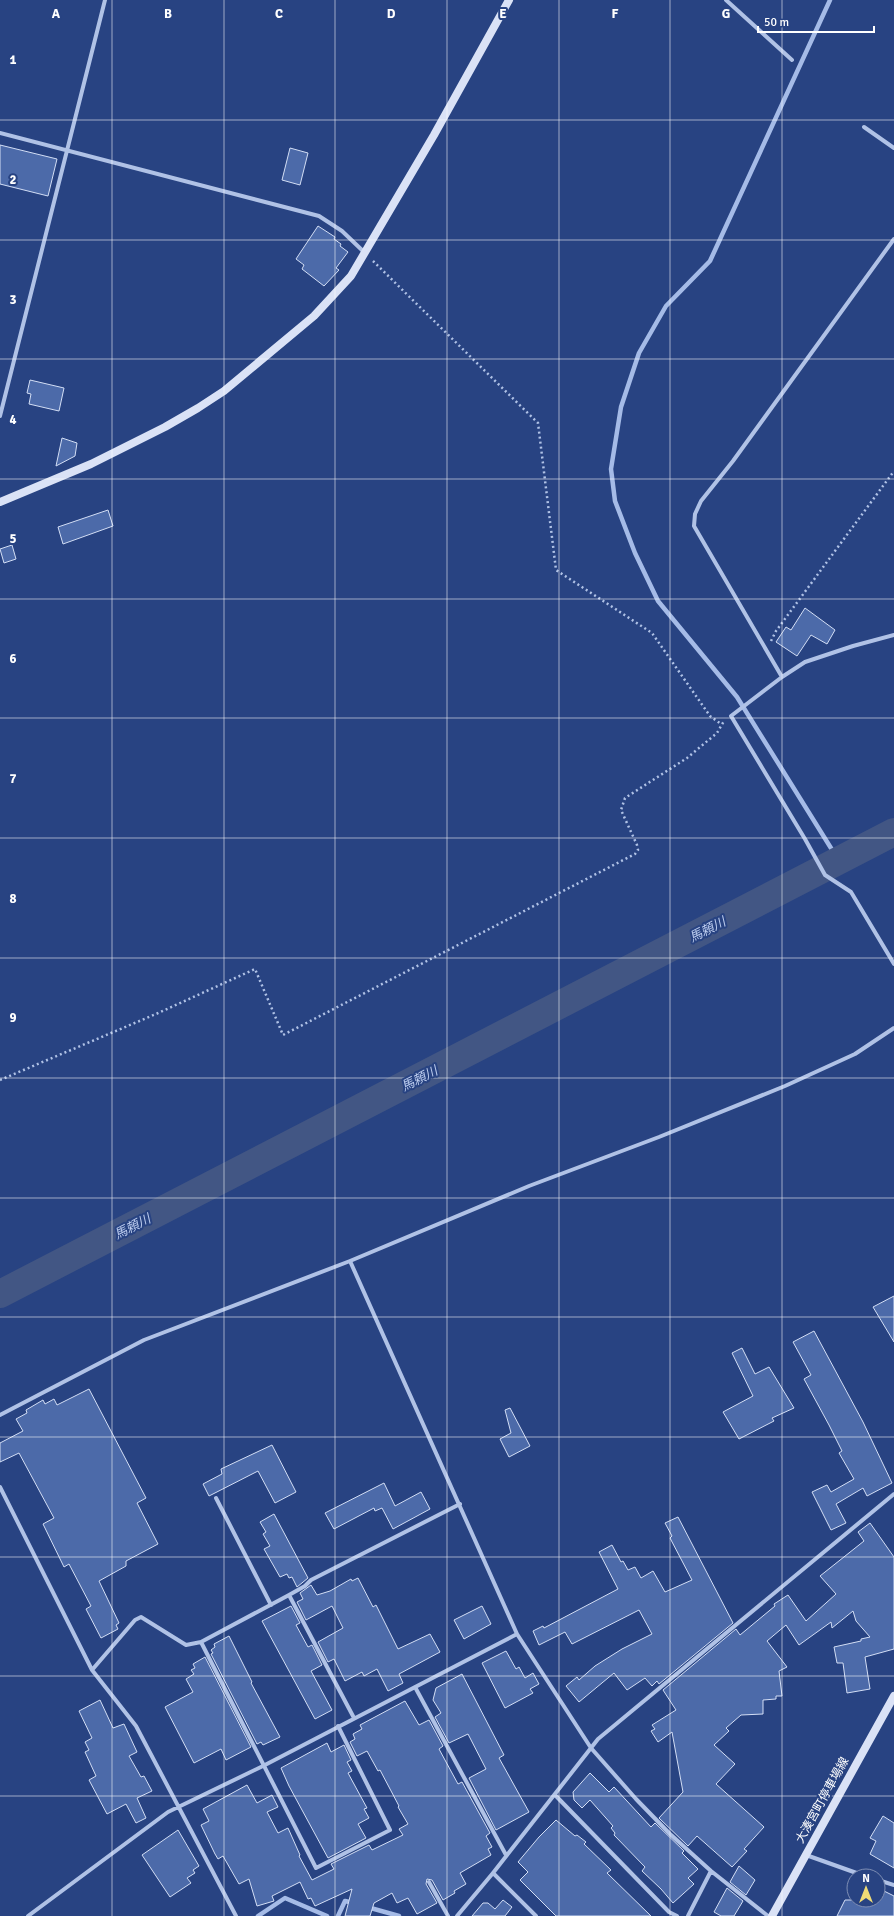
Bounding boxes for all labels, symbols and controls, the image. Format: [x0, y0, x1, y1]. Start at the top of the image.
text: A [52, 6, 61, 22]
text: B [164, 6, 172, 22]
text: C [275, 6, 283, 22]
text: D [387, 6, 396, 22]
text: E [499, 6, 507, 22]
text: F [612, 6, 619, 22]
text: G [722, 6, 730, 22]
scale bar [758, 8, 874, 34]
text: 50 m [764, 15, 789, 30]
text: 1 [9, 52, 17, 68]
text: 2 [9, 172, 17, 188]
text: 3 [9, 292, 17, 308]
text: 4 [9, 412, 17, 428]
text: 5 [9, 531, 17, 547]
text: 6 [9, 651, 17, 667]
text: 7 [9, 771, 17, 787]
text: 8 [9, 891, 17, 907]
water label: 馬頼川 [686, 913, 730, 946]
text: 9 [9, 1010, 17, 1026]
water label: 馬頼川 [398, 1062, 442, 1095]
water label: 馬頼川 [111, 1210, 155, 1243]
street label: 大湊宮町停車場線 [793, 1755, 852, 1846]
north arrow [846, 1868, 886, 1908]
text: N [862, 1872, 870, 1885]

